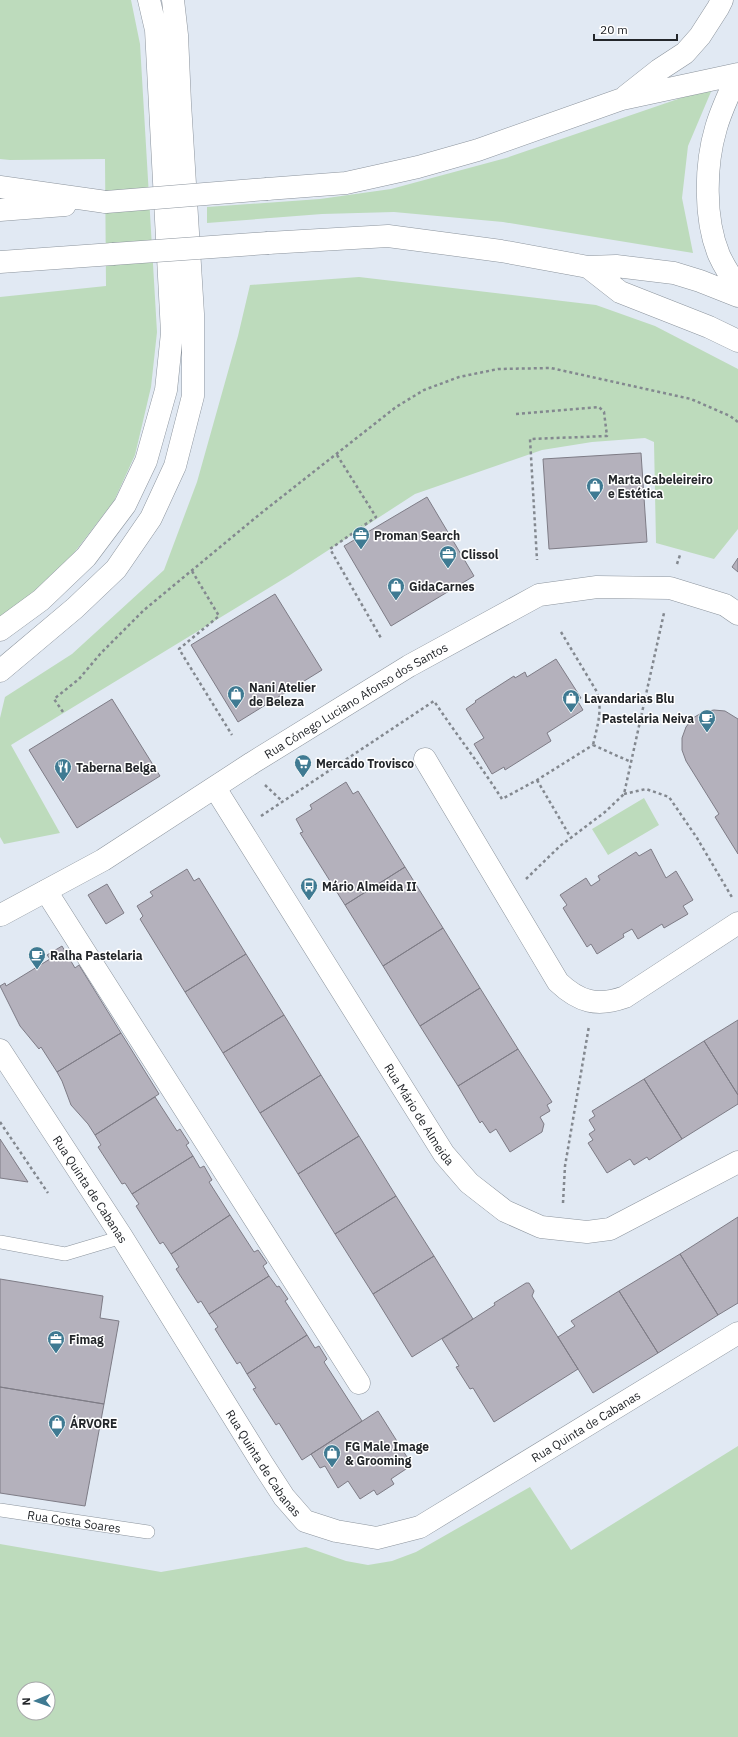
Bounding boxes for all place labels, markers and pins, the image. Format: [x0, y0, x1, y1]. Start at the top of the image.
place label: Marta Cabeleireiro e Estética [608, 472, 713, 501]
shop icon: Marta Cabeleireiro e Estética [585, 476, 605, 501]
office icon: Proman Search [351, 525, 371, 550]
place label: Proman Search [374, 528, 460, 543]
office icon: Clissol [438, 544, 458, 569]
place label: Clissol [461, 547, 499, 562]
shop icon: GidaCarnes [386, 576, 406, 601]
place label: GidaCarnes [409, 579, 475, 594]
place label: Nani Atelier de Beleza [249, 680, 316, 709]
shop icon: Nani Atelier de Beleza [226, 684, 246, 709]
shop icon: Lavandarias Blu [561, 688, 581, 713]
place label: Lavandarias Blu [584, 691, 674, 706]
cafe icon: Pastelaria Neiva [697, 708, 717, 733]
place label: Pastelaria Neiva [602, 711, 694, 726]
supermarket icon: Mercado Trovisco [293, 753, 313, 778]
place label: Mercado Trovisco [316, 756, 414, 771]
restaurant icon: Taberna Belga [53, 757, 73, 782]
place label: Taberna Belga [76, 760, 157, 775]
bus stop icon: Mário Almeida II [299, 876, 319, 901]
place label: Mário Almeida II [322, 879, 417, 894]
cafe icon: Ralha Pastelaria [27, 945, 47, 970]
place label: Ralha Pastelaria [50, 948, 143, 963]
office icon: Fimag [46, 1329, 66, 1354]
place label: Fimag [69, 1332, 104, 1347]
shop icon: ÁRVORE [47, 1413, 67, 1438]
place label: ÁRVORE [70, 1415, 117, 1431]
place label: FG Male Image & Grooming [345, 1439, 429, 1468]
shop icon: FG Male Image & Grooming [322, 1443, 342, 1468]

